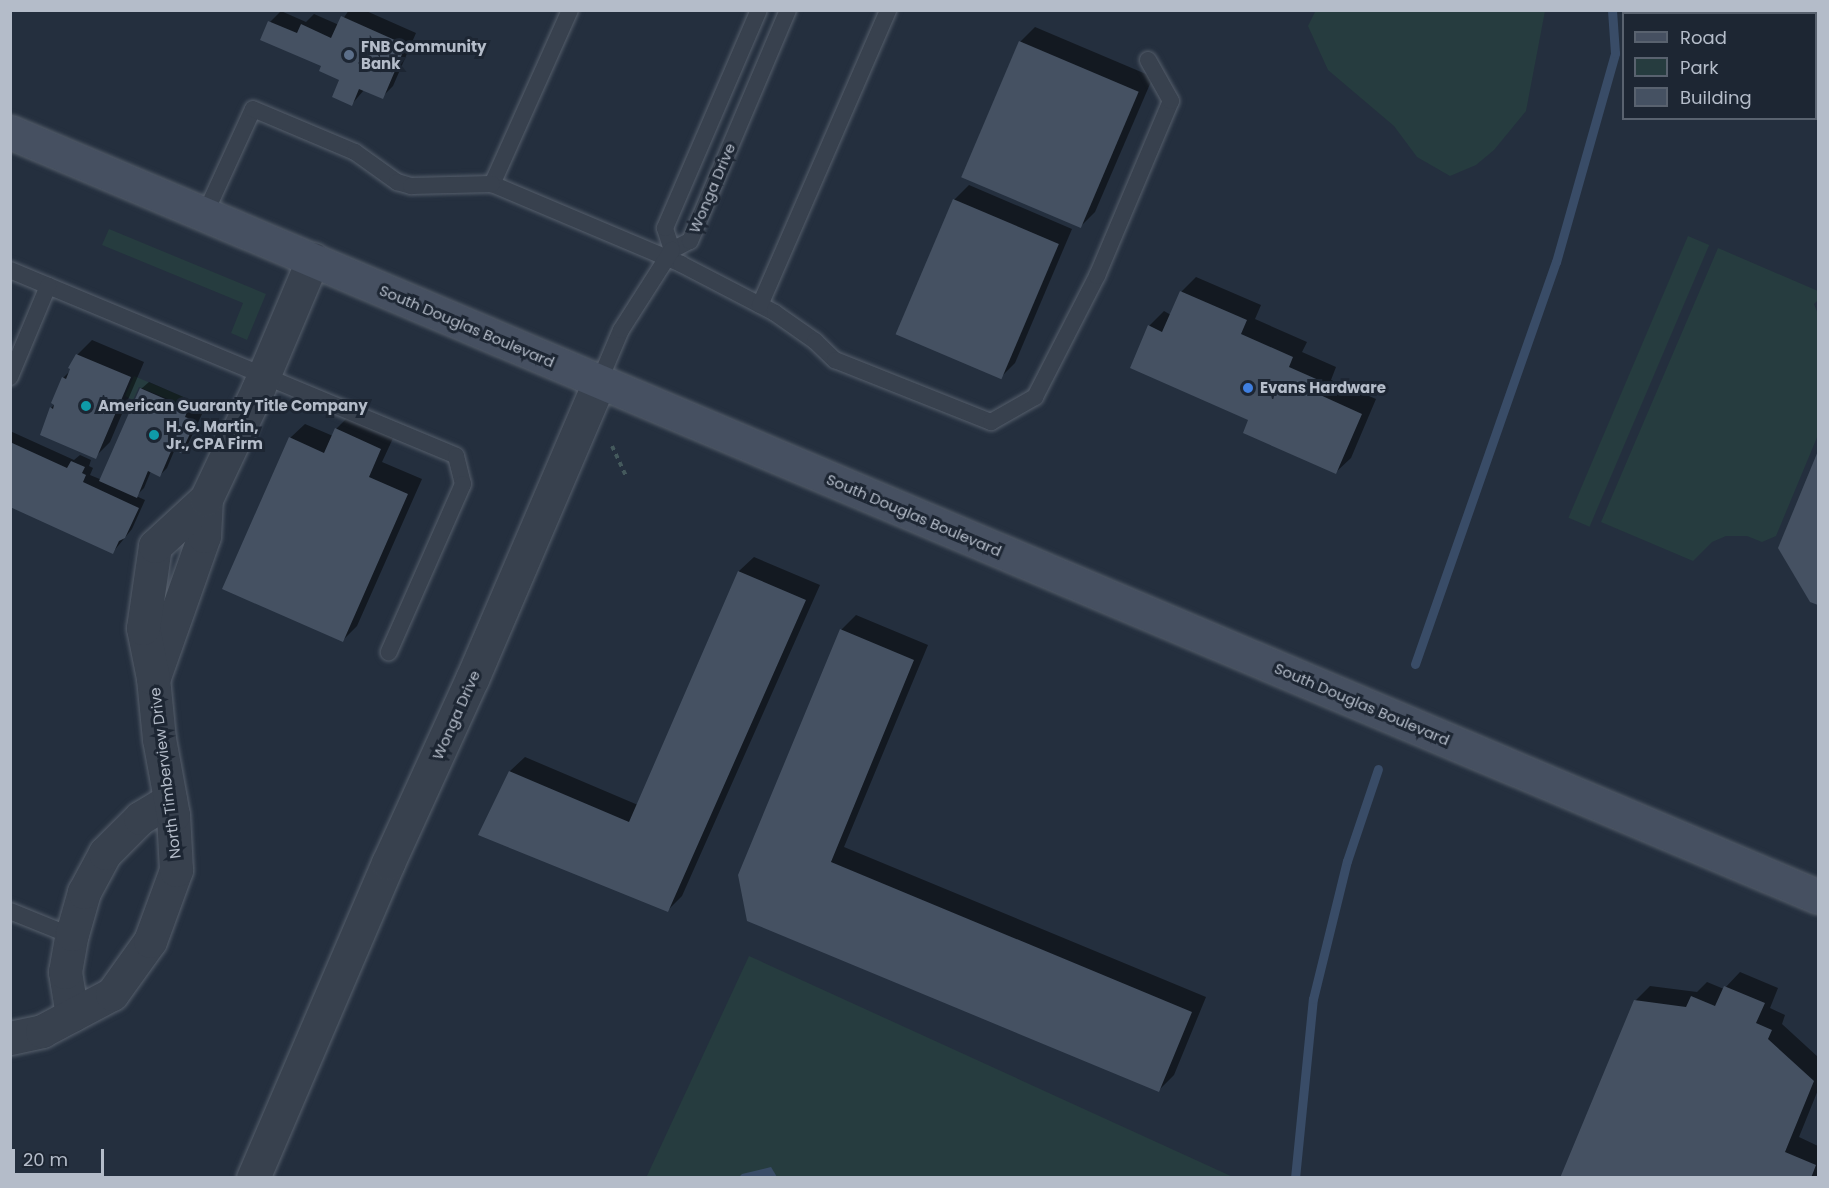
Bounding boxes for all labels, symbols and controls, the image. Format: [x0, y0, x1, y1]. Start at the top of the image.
legend [1622, 12, 1817, 120]
text: Road [1680, 25, 1727, 50]
place label: FNB Community Bank [361, 37, 487, 72]
marker: FNB Community Bank [342, 48, 356, 62]
text: Park [1680, 55, 1719, 80]
text: Building [1680, 85, 1752, 110]
street label: Wonga Drive [685, 140, 739, 236]
street label: South Douglas Boulevard [377, 281, 557, 371]
place label: Evans Hardware [1260, 379, 1386, 397]
marker: Evans Hardware [1241, 381, 1255, 395]
place label: American Guaranty Title Company [98, 397, 368, 415]
marker: American Guaranty Title Company [79, 399, 93, 413]
place label: H. G. Martin, Jr., CPA Firm [166, 417, 263, 452]
marker: H. G. Martin, Jr., CPA Firm [147, 428, 161, 442]
street label: South Douglas Boulevard [824, 470, 1004, 560]
street label: South Douglas Boulevard [1272, 659, 1452, 749]
street label: Wonga Drive [428, 668, 484, 762]
street label: North Timberview Drive [146, 686, 184, 860]
scale bar [15, 1137, 106, 1175]
text: 20 m [23, 1147, 68, 1172]

